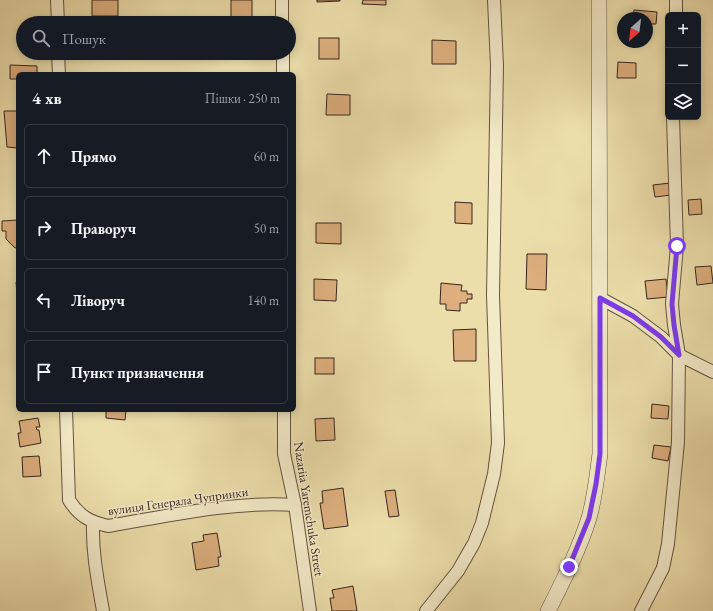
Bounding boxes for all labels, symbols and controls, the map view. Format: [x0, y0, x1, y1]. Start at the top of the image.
north arrow [617, 12, 653, 48]
map controls [665, 12, 701, 120]
button: + [665, 12, 701, 48]
search box [16, 16, 296, 60]
icon: search [30, 27, 52, 49]
text: Пошук [62, 29, 106, 48]
button: − [665, 48, 701, 84]
button: layers [665, 84, 701, 120]
text: 4 хв [32, 87, 62, 109]
text: Пішки · 250 m [205, 90, 280, 107]
icon: ahead [33, 145, 55, 167]
text: Прямо [71, 147, 116, 166]
text: 60 m [254, 148, 279, 165]
icon: right [33, 217, 55, 239]
text: Праворуч [71, 219, 136, 238]
text: 50 m [254, 220, 279, 237]
route start [668, 237, 686, 255]
icon: left [33, 289, 55, 311]
text: Ліворуч [71, 291, 125, 310]
text: 140 m [248, 292, 279, 309]
icon: arrive [33, 361, 55, 383]
text: Пункт призначення [71, 363, 204, 382]
street label: Nazariia Yaremchuka Street [290, 440, 328, 578]
street label: вулиця Генерала Чупринки [107, 483, 249, 519]
route end [560, 558, 578, 576]

